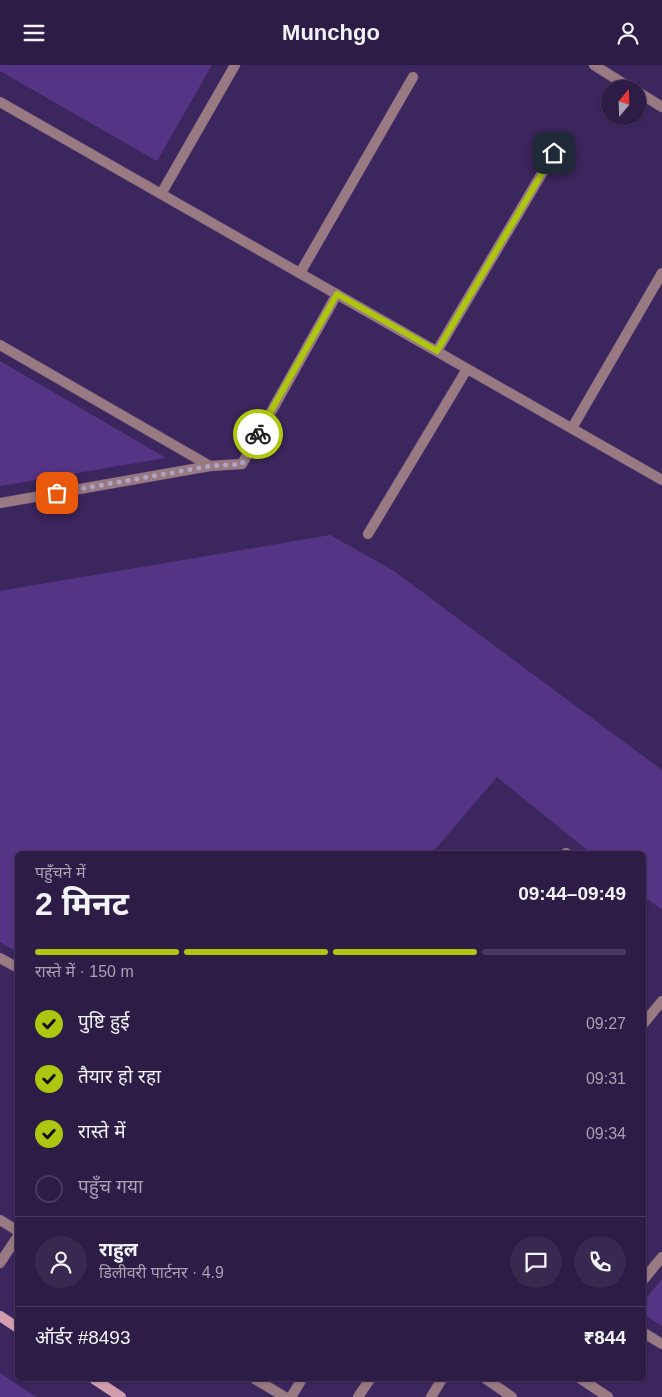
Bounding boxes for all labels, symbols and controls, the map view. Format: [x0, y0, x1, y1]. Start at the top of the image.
icon: menu [20, 19, 48, 47]
icon: person [614, 19, 642, 47]
text: Munchgo [282, 20, 380, 45]
north arrow [601, 80, 646, 125]
map controls [601, 80, 646, 125]
pin [533, 132, 575, 174]
icon: home [540, 139, 568, 167]
courier [233, 409, 283, 459]
icon: bike [244, 420, 272, 448]
pin [36, 472, 78, 514]
icon: bag [43, 479, 71, 507]
text: पहुँचने में [35, 864, 86, 881]
text: 09:44–09:49 [518, 883, 626, 904]
text: 2 मिनट [35, 886, 129, 922]
text: रास्ते में · 150 m [35, 963, 134, 980]
icon: check [35, 1010, 63, 1038]
text: पुष्टि हुई [78, 1011, 130, 1032]
text: 09:27 [586, 1015, 626, 1032]
icon: check [35, 1065, 63, 1093]
text: तैयार हो रहा [78, 1066, 161, 1087]
text: 09:31 [586, 1070, 626, 1087]
icon: check [35, 1120, 63, 1148]
text: रास्ते में [78, 1121, 126, 1142]
text: 09:34 [586, 1125, 626, 1142]
text: पहुँच गया [78, 1176, 143, 1197]
button: person [35, 1236, 87, 1288]
button: chat [510, 1236, 562, 1288]
button: phone [574, 1236, 626, 1288]
text: राहुल [99, 1239, 138, 1260]
text: डिलीवरी पार्टनर · 4.9 [99, 1264, 224, 1281]
text: ऑर्डर #8493 [35, 1327, 131, 1348]
text: ₹844 [583, 1327, 626, 1348]

